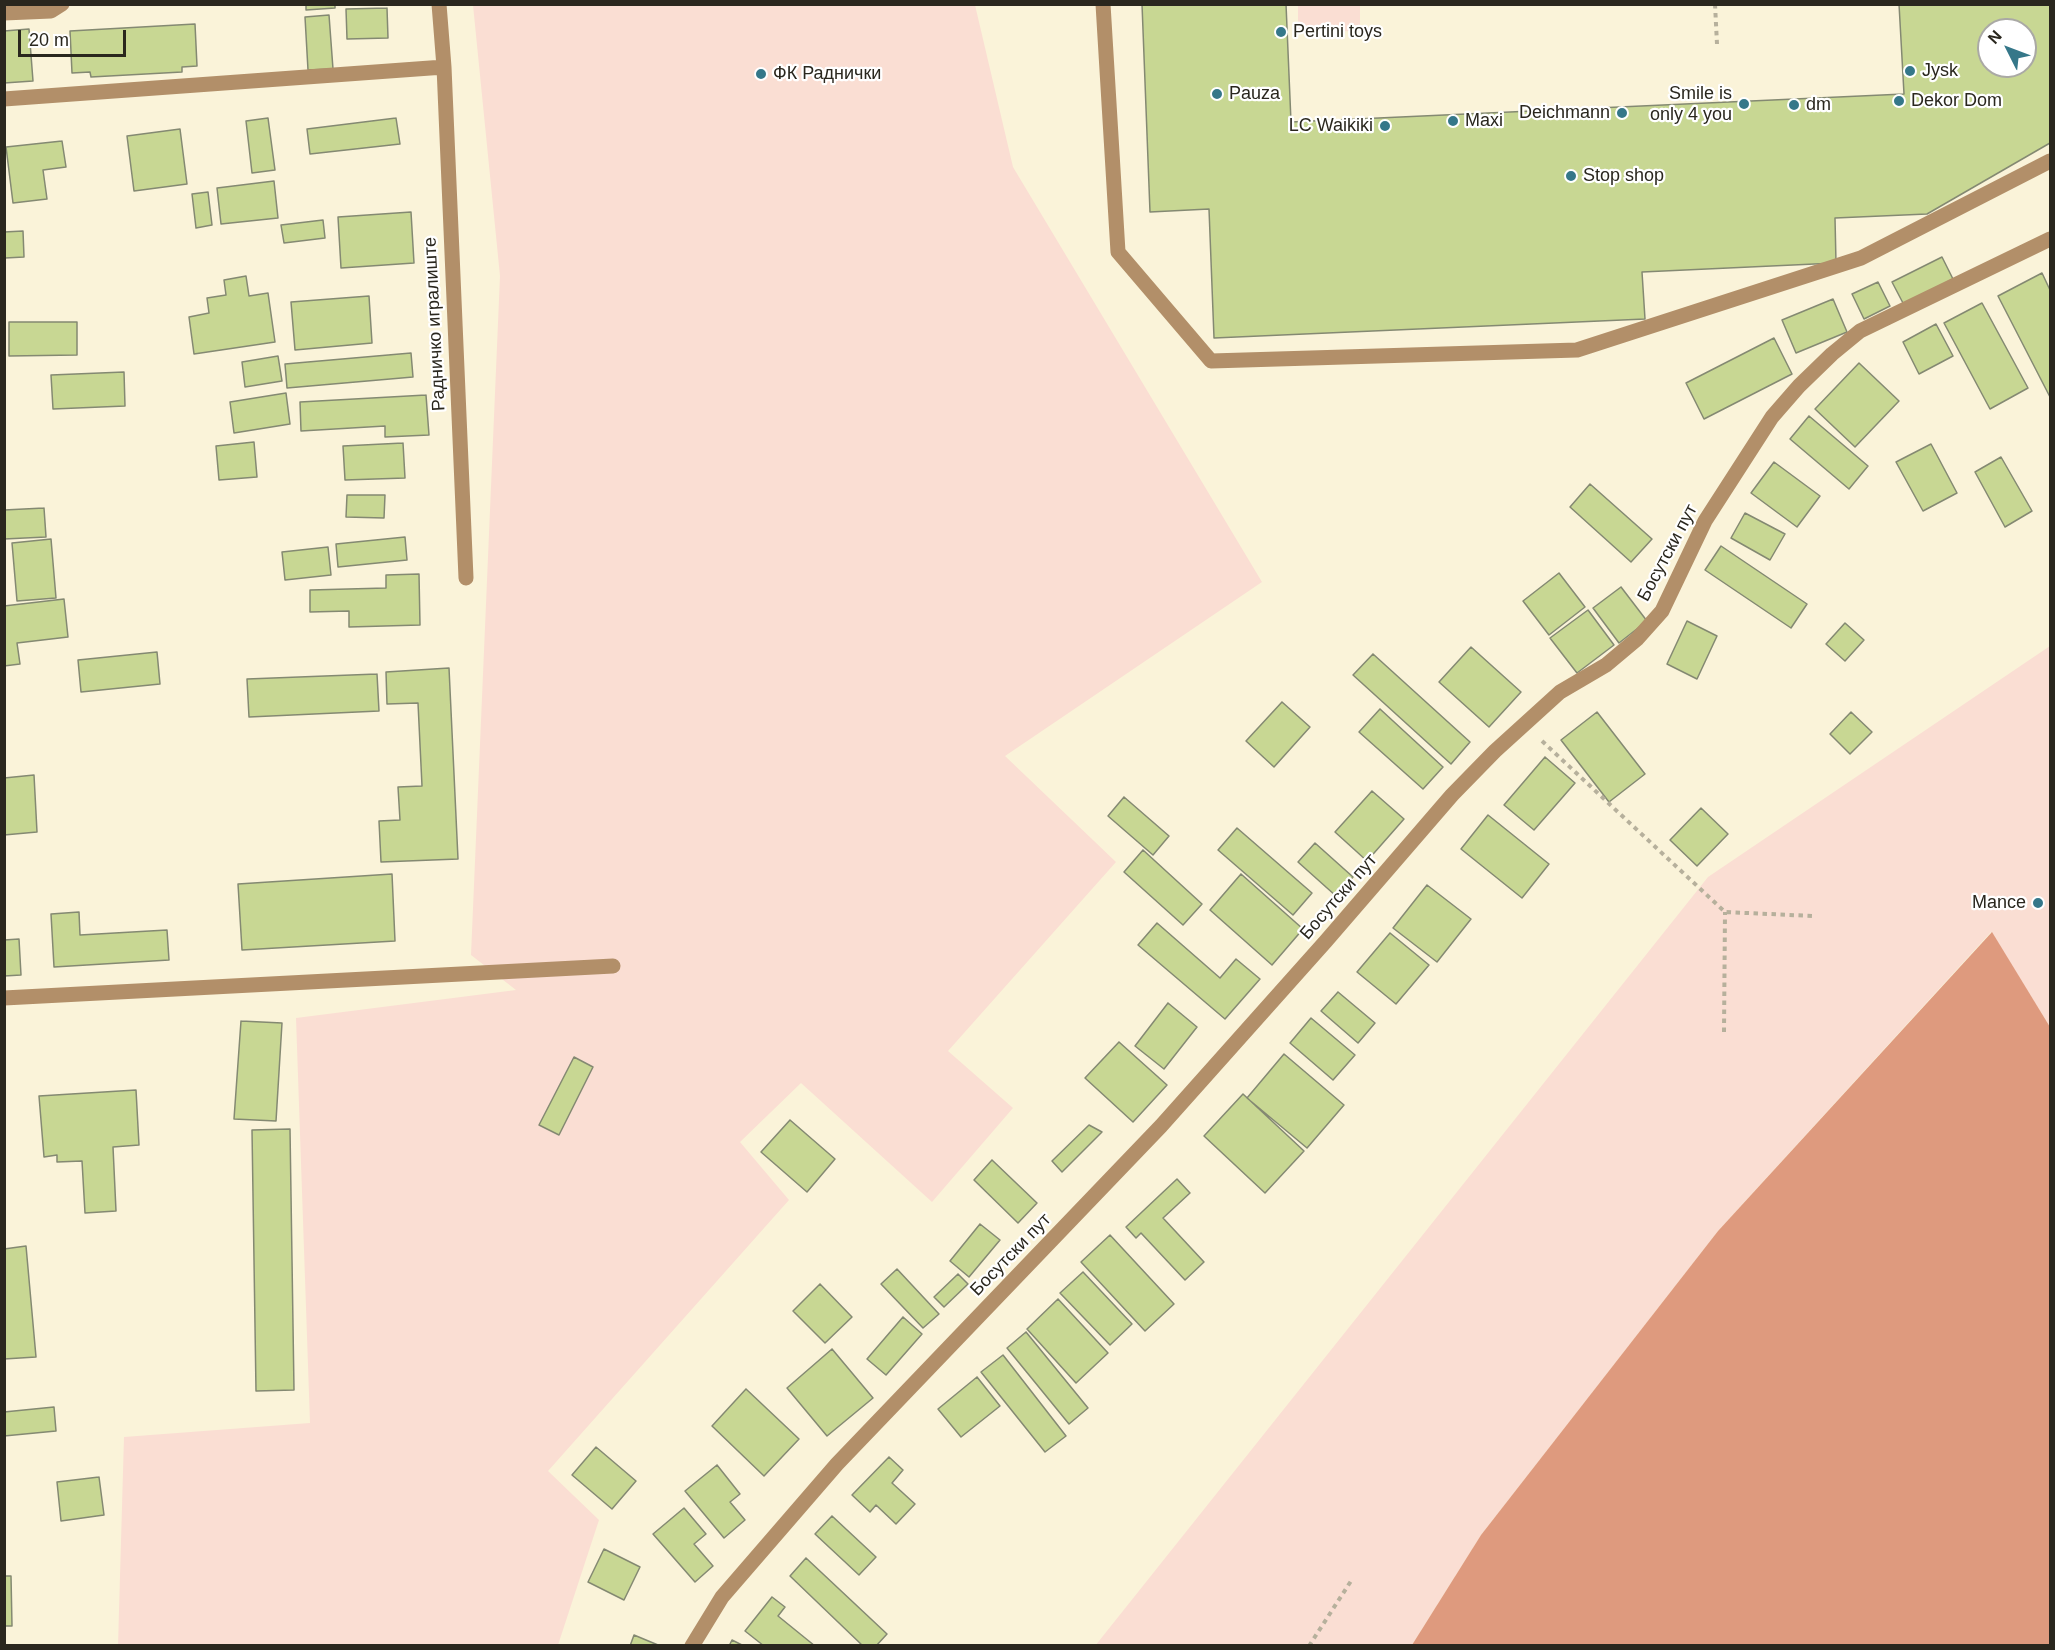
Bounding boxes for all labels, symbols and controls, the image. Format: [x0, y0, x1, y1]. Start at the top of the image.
scale bar [21, 18, 129, 56]
north arrow [1977, 18, 2037, 78]
place label: Pertini toys [1293, 21, 1382, 43]
marker: Pertini toys [1274, 25, 1288, 39]
text: N [1985, 27, 2005, 47]
text: 20 m [29, 30, 69, 50]
place label: Jysk [1922, 60, 1958, 82]
place label: ФК Раднички [773, 63, 881, 85]
marker: Jysk [1903, 64, 1917, 78]
marker: ФК Раднички [754, 67, 768, 81]
place label: Pauza [1229, 83, 1280, 105]
place label: Smile is only 4 you [1650, 83, 1732, 125]
marker: Pauza [1210, 87, 1224, 101]
place label: Dekor Dom [1911, 90, 2002, 112]
place label: dm [1806, 94, 1831, 116]
marker: Dekor Dom [1892, 94, 1906, 108]
marker: Smile is only 4 you [1737, 97, 1751, 111]
marker: dm [1787, 98, 1801, 112]
place label: Deichmann [1519, 102, 1610, 124]
marker: Deichmann [1615, 106, 1629, 120]
place label: Maxi [1465, 110, 1503, 132]
marker: Maxi [1446, 114, 1460, 128]
place label: LC Waikiki [1289, 115, 1373, 137]
marker: LC Waikiki [1378, 119, 1392, 133]
place label: Stop shop [1583, 165, 1664, 187]
marker: Stop shop [1564, 169, 1578, 183]
street label: Радничко игралиште [420, 237, 450, 411]
street label: Босутски пут [1633, 501, 1703, 605]
street label: Босутски пут [1296, 850, 1382, 944]
place label: Mance [1972, 892, 2026, 914]
marker: Mance [2031, 896, 2045, 910]
street label: Босутски пут [966, 1209, 1056, 1301]

